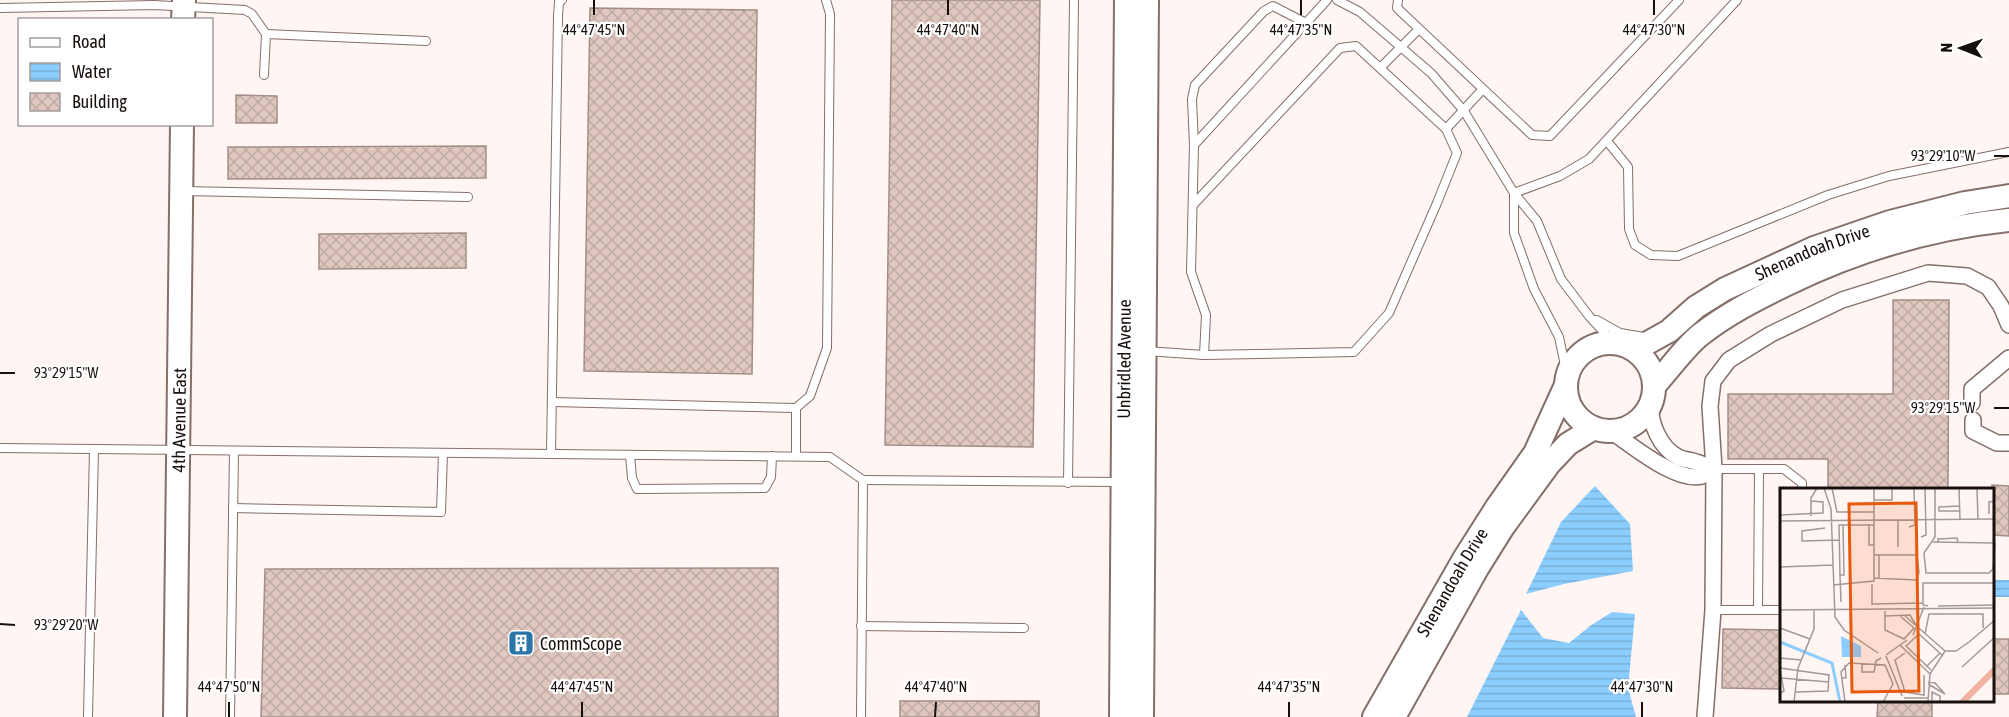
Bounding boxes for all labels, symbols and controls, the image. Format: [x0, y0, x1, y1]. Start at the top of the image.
legend [18, 18, 213, 126]
north arrow [1931, 18, 1991, 78]
text: 44°47'45"N [563, 21, 625, 38]
text: 44°47'40"N [917, 21, 979, 38]
text: 44°47'35"N [1270, 21, 1332, 38]
text: 44°47'30"N [1623, 21, 1685, 38]
text: Road [72, 31, 106, 52]
text: N [1937, 43, 1955, 53]
text: Water [72, 61, 112, 82]
text: Building [72, 91, 127, 112]
text: 93°29'10"W [1911, 147, 1975, 164]
street label: Shenandoah Drive [1751, 219, 1872, 284]
street label: Unbridled Avenue [1113, 299, 1134, 419]
text: 93°29'15"W [34, 364, 98, 381]
street label: 4th Avenue East [167, 367, 190, 473]
text: 93°29'15"W [1911, 399, 1975, 416]
inset map [1780, 488, 1994, 702]
street label: Shenandoah Drive [1412, 524, 1492, 640]
text: 93°29'20"W [34, 616, 98, 633]
building icon: CommScope [506, 628, 536, 658]
place label: CommScope [540, 633, 622, 654]
text: 44°47'50"N [198, 678, 260, 695]
text: 44°47'45"N [551, 678, 613, 695]
text: 44°47'40"N [905, 678, 967, 695]
text: 44°47'35"N [1258, 678, 1320, 695]
text: 44°47'30"N [1611, 678, 1673, 695]

